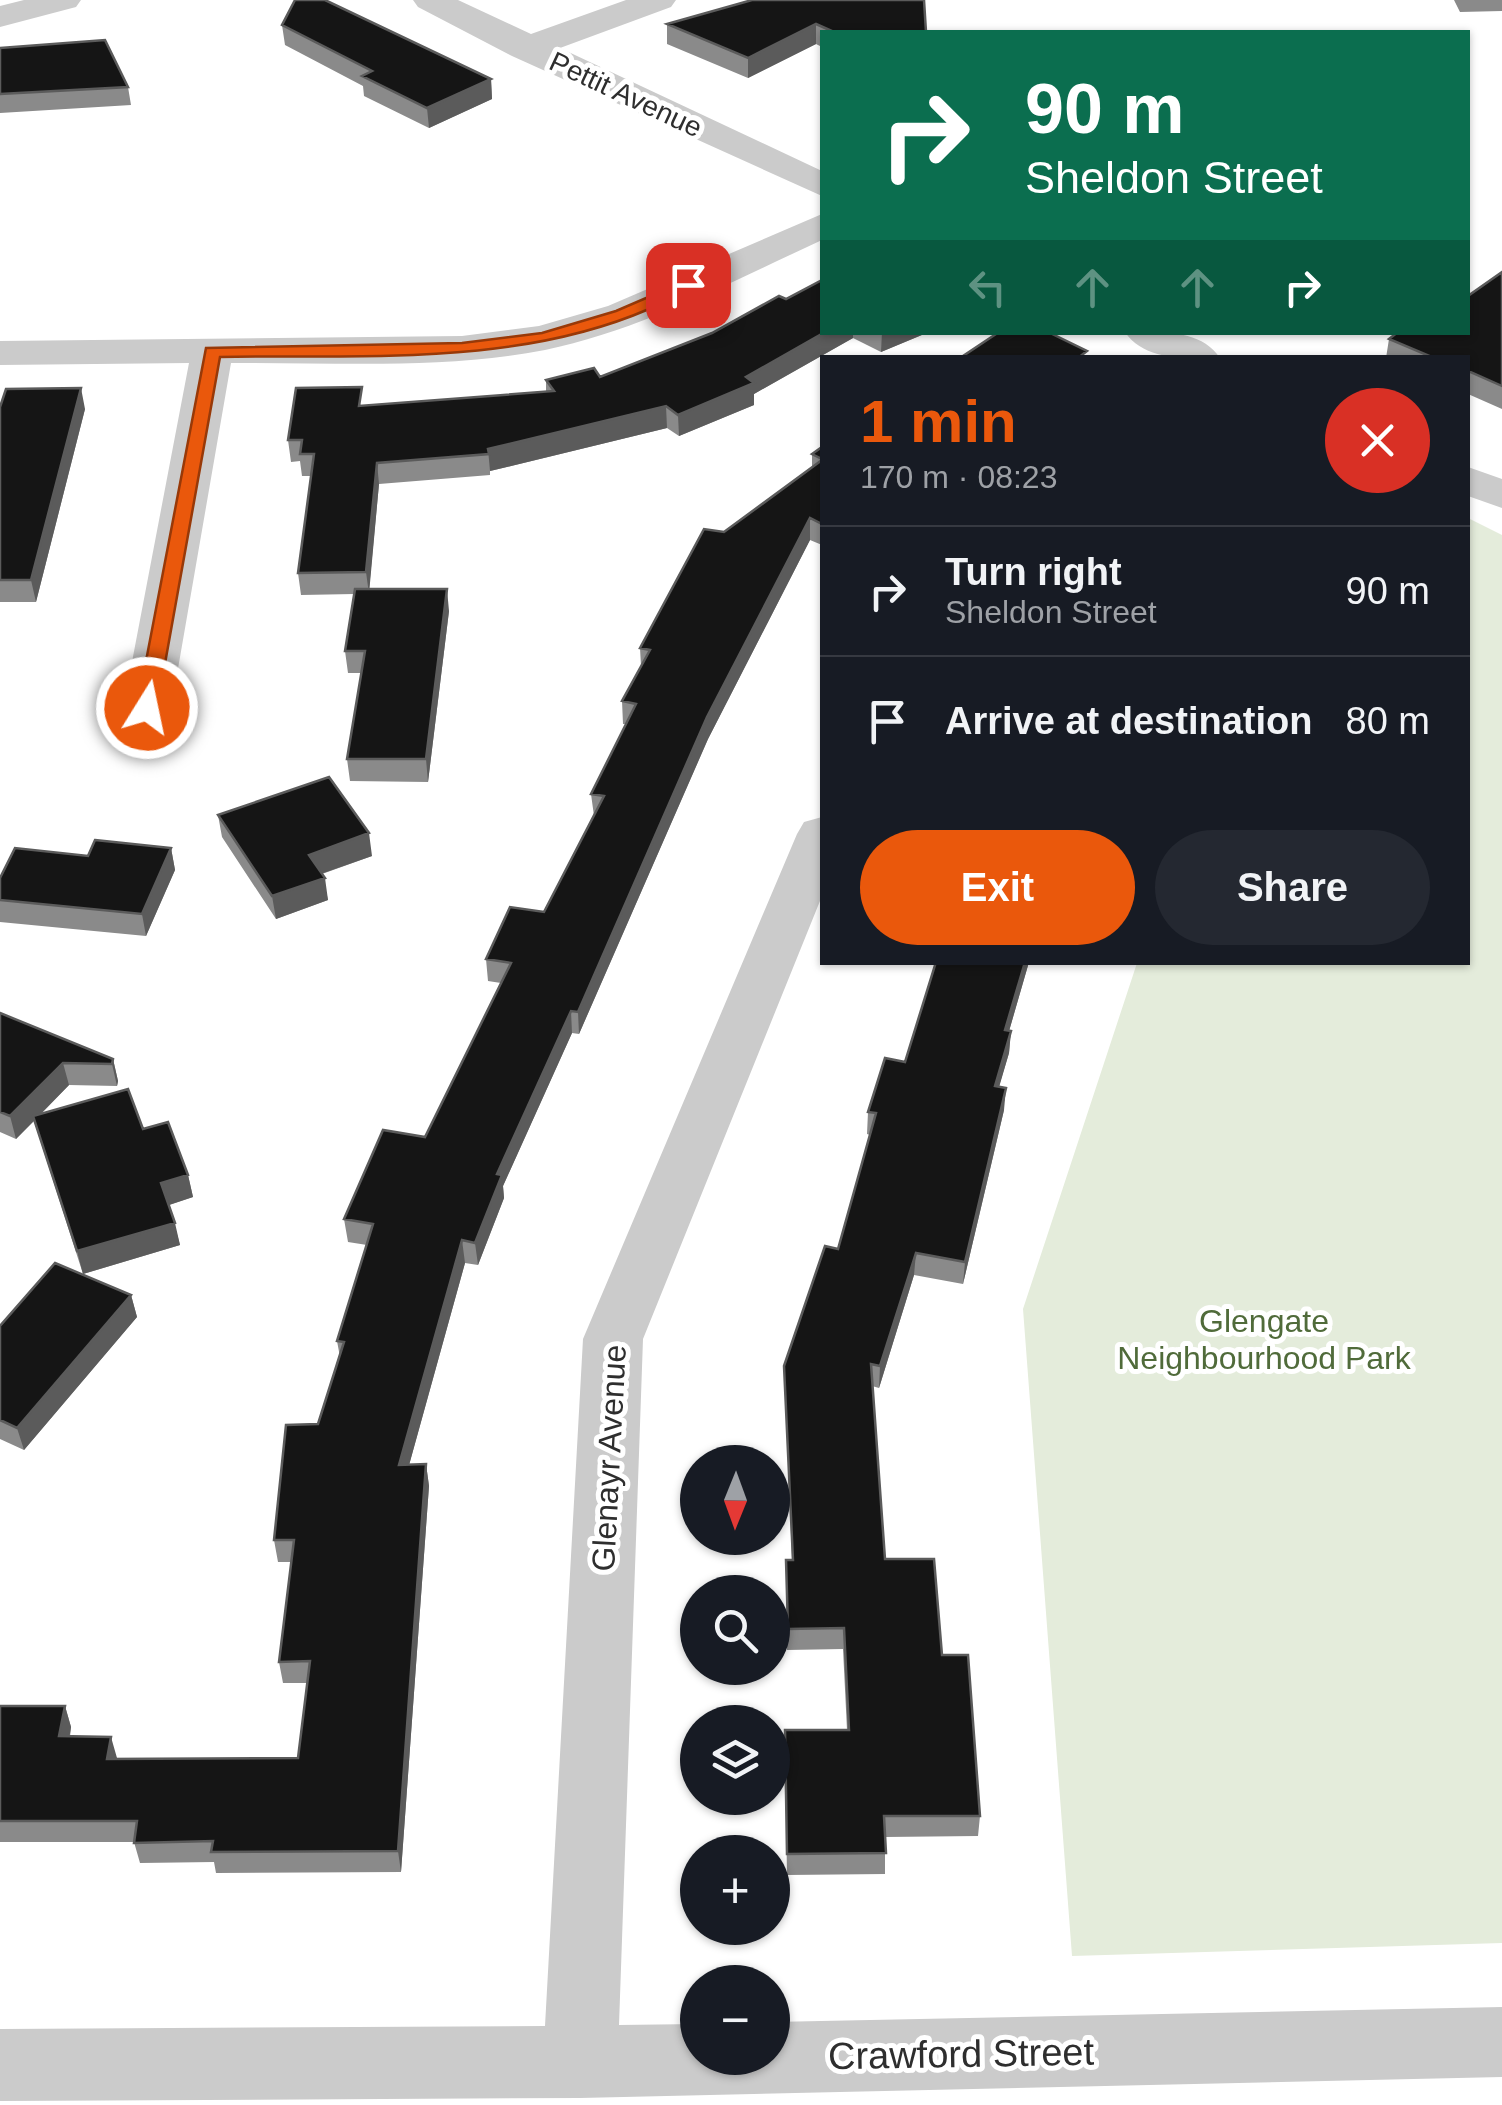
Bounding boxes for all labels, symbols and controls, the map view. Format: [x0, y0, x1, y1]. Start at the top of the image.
street label: Pettit Avenue [545, 46, 707, 143]
icon: right [860, 70, 990, 200]
text: 90 m [1025, 70, 1185, 148]
text: Sheldon Street [1025, 152, 1323, 203]
pin [646, 243, 731, 328]
icon: arrive [661, 258, 716, 313]
icon: left [960, 260, 1015, 315]
icon: ahead [1065, 260, 1120, 315]
icon: ahead [1170, 260, 1225, 315]
icon: right [1275, 260, 1330, 315]
text: 1 min [860, 388, 1017, 455]
button: close [1325, 388, 1430, 493]
text: 170 m · 08:23 [860, 459, 1057, 495]
text: Turn right [945, 551, 1122, 593]
icon: right [860, 564, 915, 619]
text: 90 m [1346, 570, 1430, 612]
text: Sheldon Street [945, 594, 1157, 630]
position arrow [95, 656, 199, 760]
icon: arrive [860, 694, 915, 749]
text: Arrive at destination [945, 700, 1312, 742]
text: 80 m [1346, 700, 1430, 742]
button: Exit [860, 830, 1135, 945]
button: Share [1155, 830, 1430, 945]
park label: Glengate Neighbourhood Park [1117, 1303, 1412, 1376]
street label: Glenayr Avenue [585, 1344, 633, 1572]
north arrow [680, 1445, 790, 1555]
map controls [680, 1445, 790, 2075]
button: search [680, 1575, 790, 1685]
button: layers [680, 1705, 790, 1815]
button: + [680, 1835, 790, 1945]
button: − [680, 1965, 790, 2075]
street label: Crawford Street [828, 2031, 1095, 2077]

